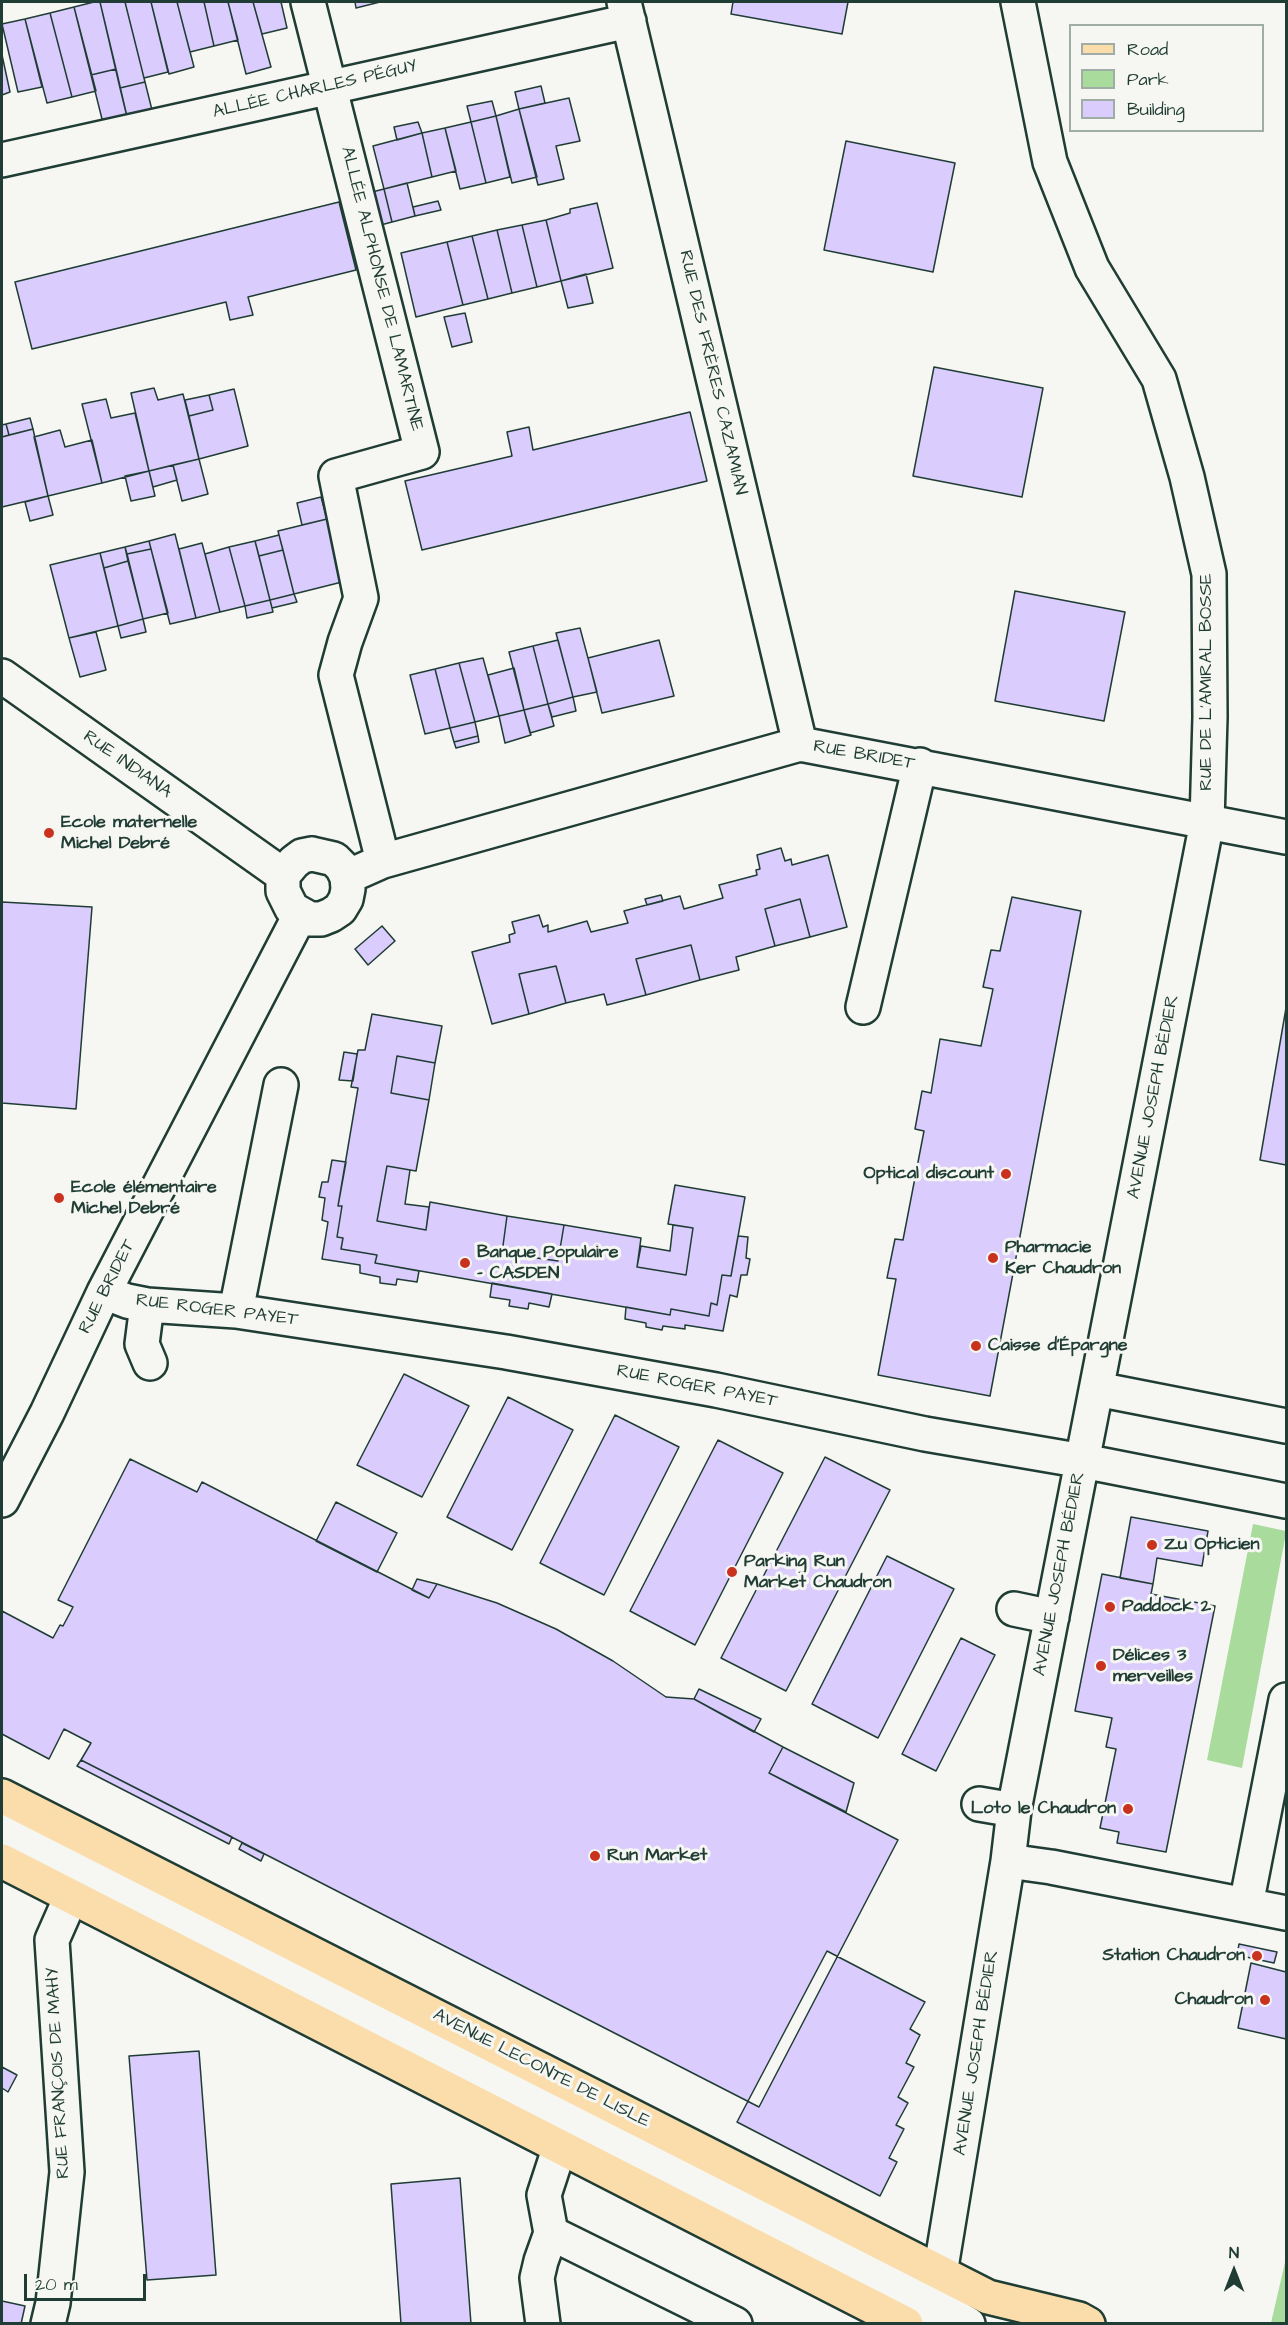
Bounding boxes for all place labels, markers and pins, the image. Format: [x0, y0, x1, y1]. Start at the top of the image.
place label: Ecole maternelle Michel Debré [61, 812, 197, 854]
marker: Ecole maternelle Michel Debré [42, 826, 56, 840]
place label: Optical discount [863, 1163, 994, 1185]
marker: Optical discount [999, 1167, 1013, 1181]
place label: Ecole élémentaire Michel Debré [71, 1177, 217, 1220]
marker: Ecole élémentaire Michel Debré [52, 1191, 66, 1205]
place label: Pharmacie Ker Chaudron [1005, 1237, 1121, 1280]
place label: Banque Populaire - CASDEN [477, 1242, 618, 1284]
marker: Pharmacie Ker Chaudron [986, 1251, 1000, 1265]
marker: Banque Populaire - CASDEN [458, 1256, 472, 1270]
place label: Caisse d'Épargne [988, 1335, 1128, 1357]
marker: Caisse d'Épargne [969, 1339, 983, 1353]
place label: Zu Opticien [1164, 1534, 1259, 1556]
marker: Zu Opticien [1145, 1538, 1159, 1552]
place label: Parking Run Market Chaudron [744, 1551, 891, 1594]
marker: Parking Run Market Chaudron [725, 1565, 739, 1579]
place label: Paddock 2 [1122, 1596, 1211, 1618]
marker: Paddock 2 [1103, 1600, 1117, 1614]
place label: Délices 3 merveilles [1113, 1645, 1193, 1688]
marker: Délices 3 merveilles [1094, 1659, 1108, 1673]
place label: Loto le Chaudron [971, 1798, 1116, 1820]
marker: Loto le Chaudron [1121, 1802, 1135, 1816]
place label: Run Market [607, 1845, 707, 1867]
marker: Run Market [588, 1849, 602, 1863]
place label: Station Chaudron [1102, 1945, 1245, 1967]
marker: Station Chaudron [1250, 1949, 1264, 1963]
place label: Chaudron [1175, 1989, 1253, 2011]
marker: Chaudron [1258, 1993, 1272, 2007]

